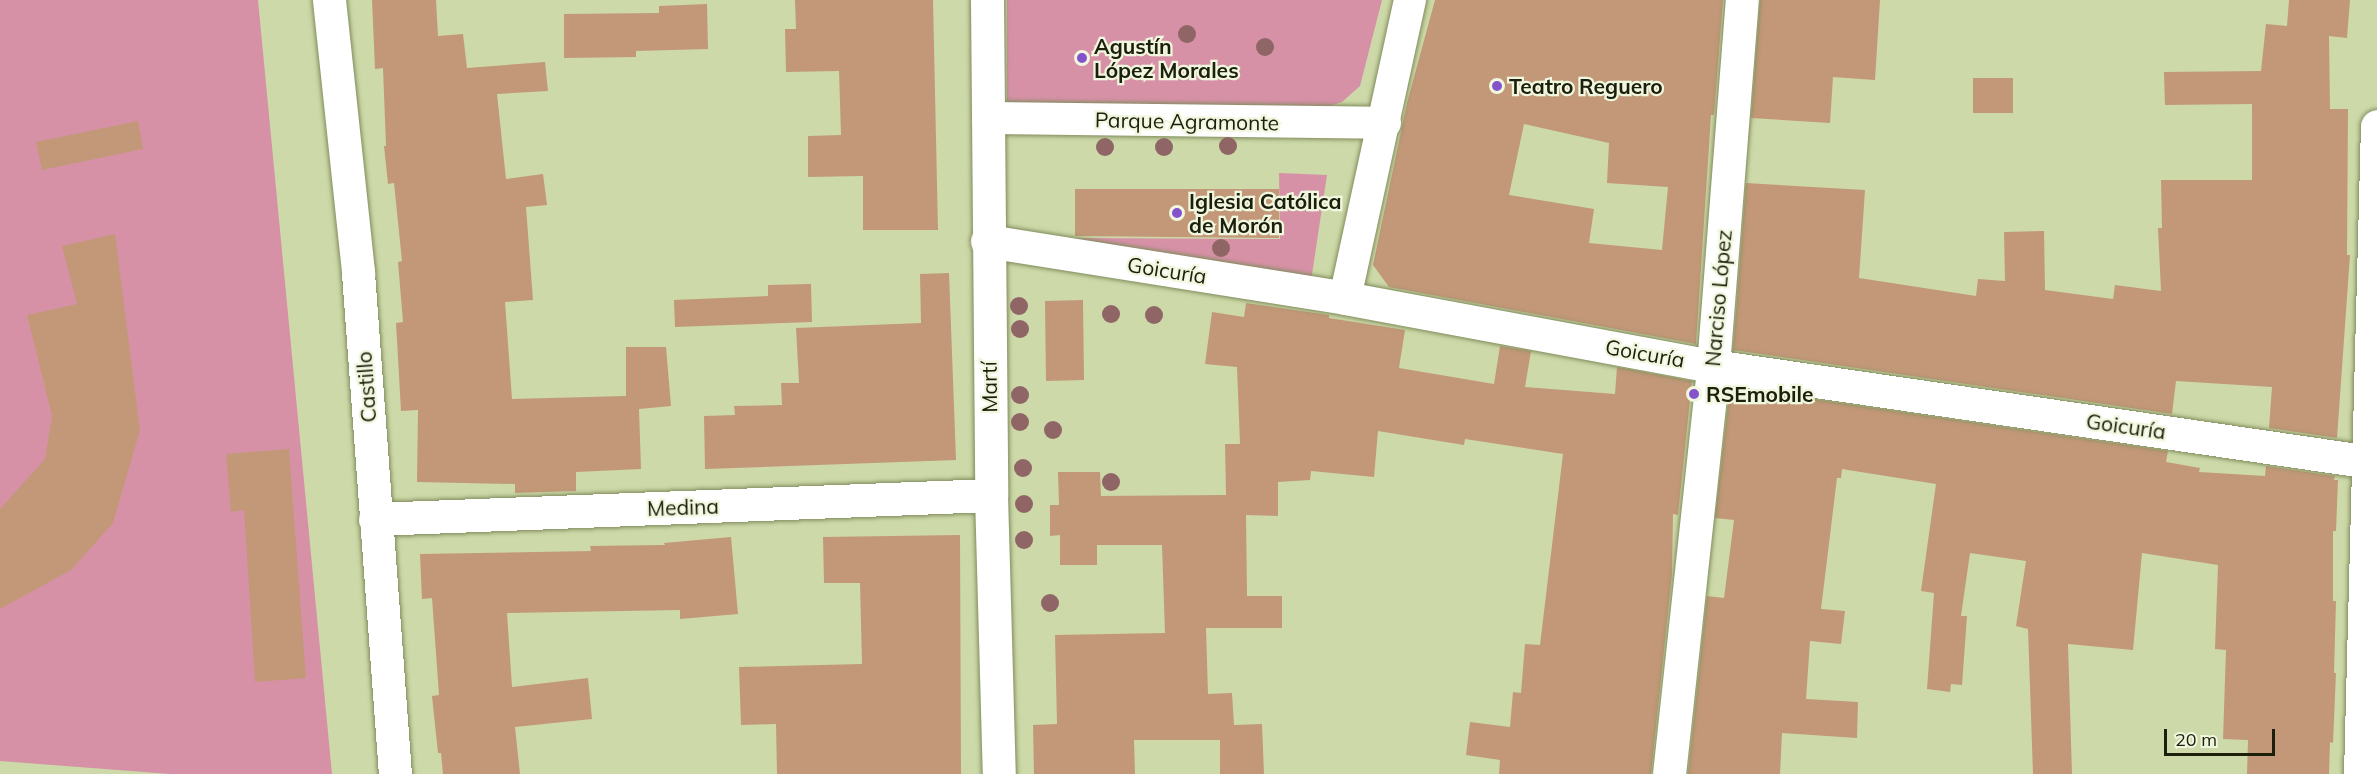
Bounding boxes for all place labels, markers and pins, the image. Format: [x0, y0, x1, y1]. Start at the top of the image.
place label: Agustín López Morales [1094, 33, 1239, 83]
marker: Agustín López Morales [1075, 51, 1089, 65]
place label: Teatro Reguero [1509, 73, 1663, 99]
marker: Teatro Reguero [1490, 79, 1504, 93]
place label: Iglesia Católica de Morón [1189, 188, 1342, 238]
marker: Iglesia Católica de Morón [1170, 206, 1184, 220]
place label: RSEmobile [1706, 381, 1814, 407]
marker: RSEmobile [1687, 387, 1701, 401]

